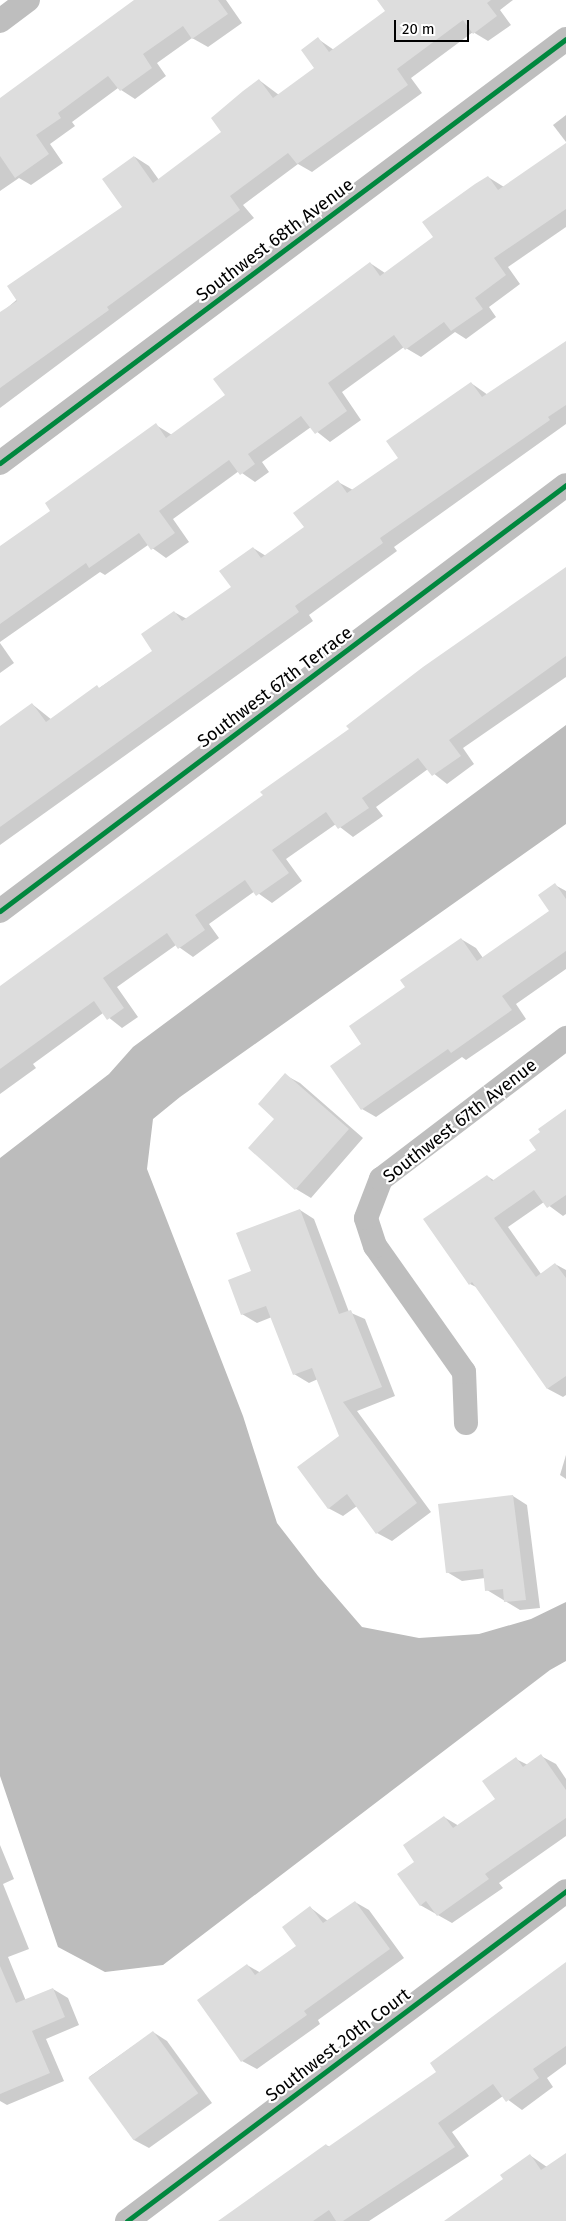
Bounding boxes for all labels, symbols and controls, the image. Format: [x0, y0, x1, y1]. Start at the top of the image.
scale bar [396, 10, 471, 42]
text: 20 m [402, 20, 435, 38]
street label: Southwest 68th Avenue [192, 174, 358, 306]
street label: Southwest 67th Terrace [193, 622, 357, 752]
street label: Southwest 67th Avenue [379, 1054, 541, 1188]
street label: Southwest 20th Court [262, 1984, 414, 2106]

